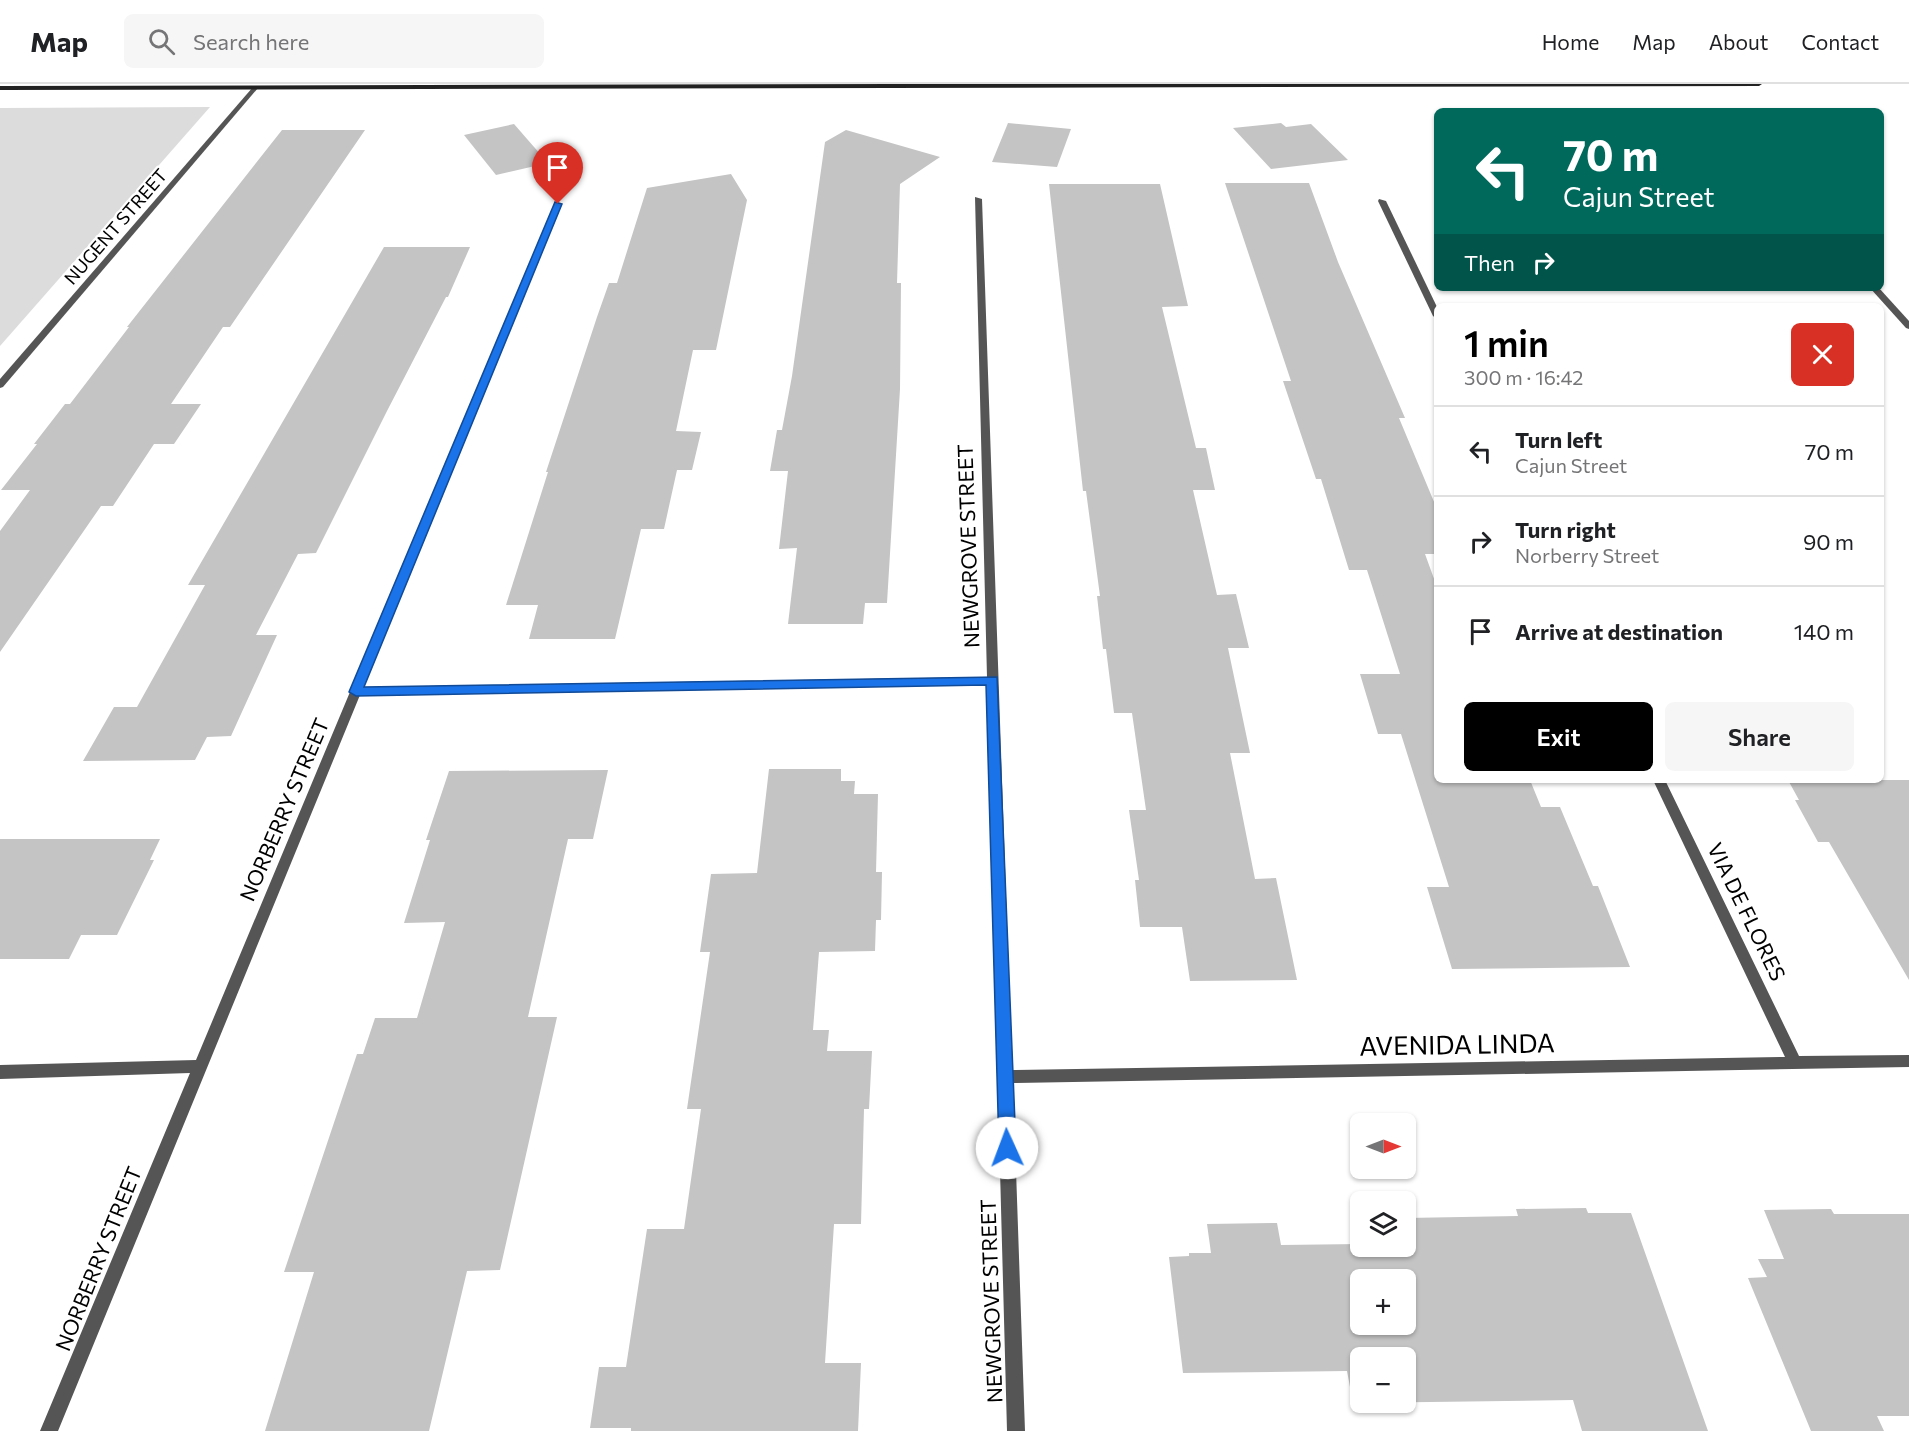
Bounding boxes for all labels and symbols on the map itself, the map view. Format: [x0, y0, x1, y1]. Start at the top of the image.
pin [532, 142, 583, 204]
street label: NUGENT STREET [59, 164, 171, 289]
street label: NEWGROVE STREET [951, 444, 984, 648]
street label: NORBERRY STREET [234, 714, 333, 905]
street label: VIA DE FLORES [1703, 838, 1792, 984]
street label: AVENIDA LINDA [1359, 1026, 1555, 1061]
north arrow [1350, 1113, 1416, 1179]
position arrow [975, 1116, 1039, 1180]
street label: NORBERRY STREET [49, 1163, 146, 1354]
street label: NEWGROVE STREET [974, 1199, 1007, 1403]

